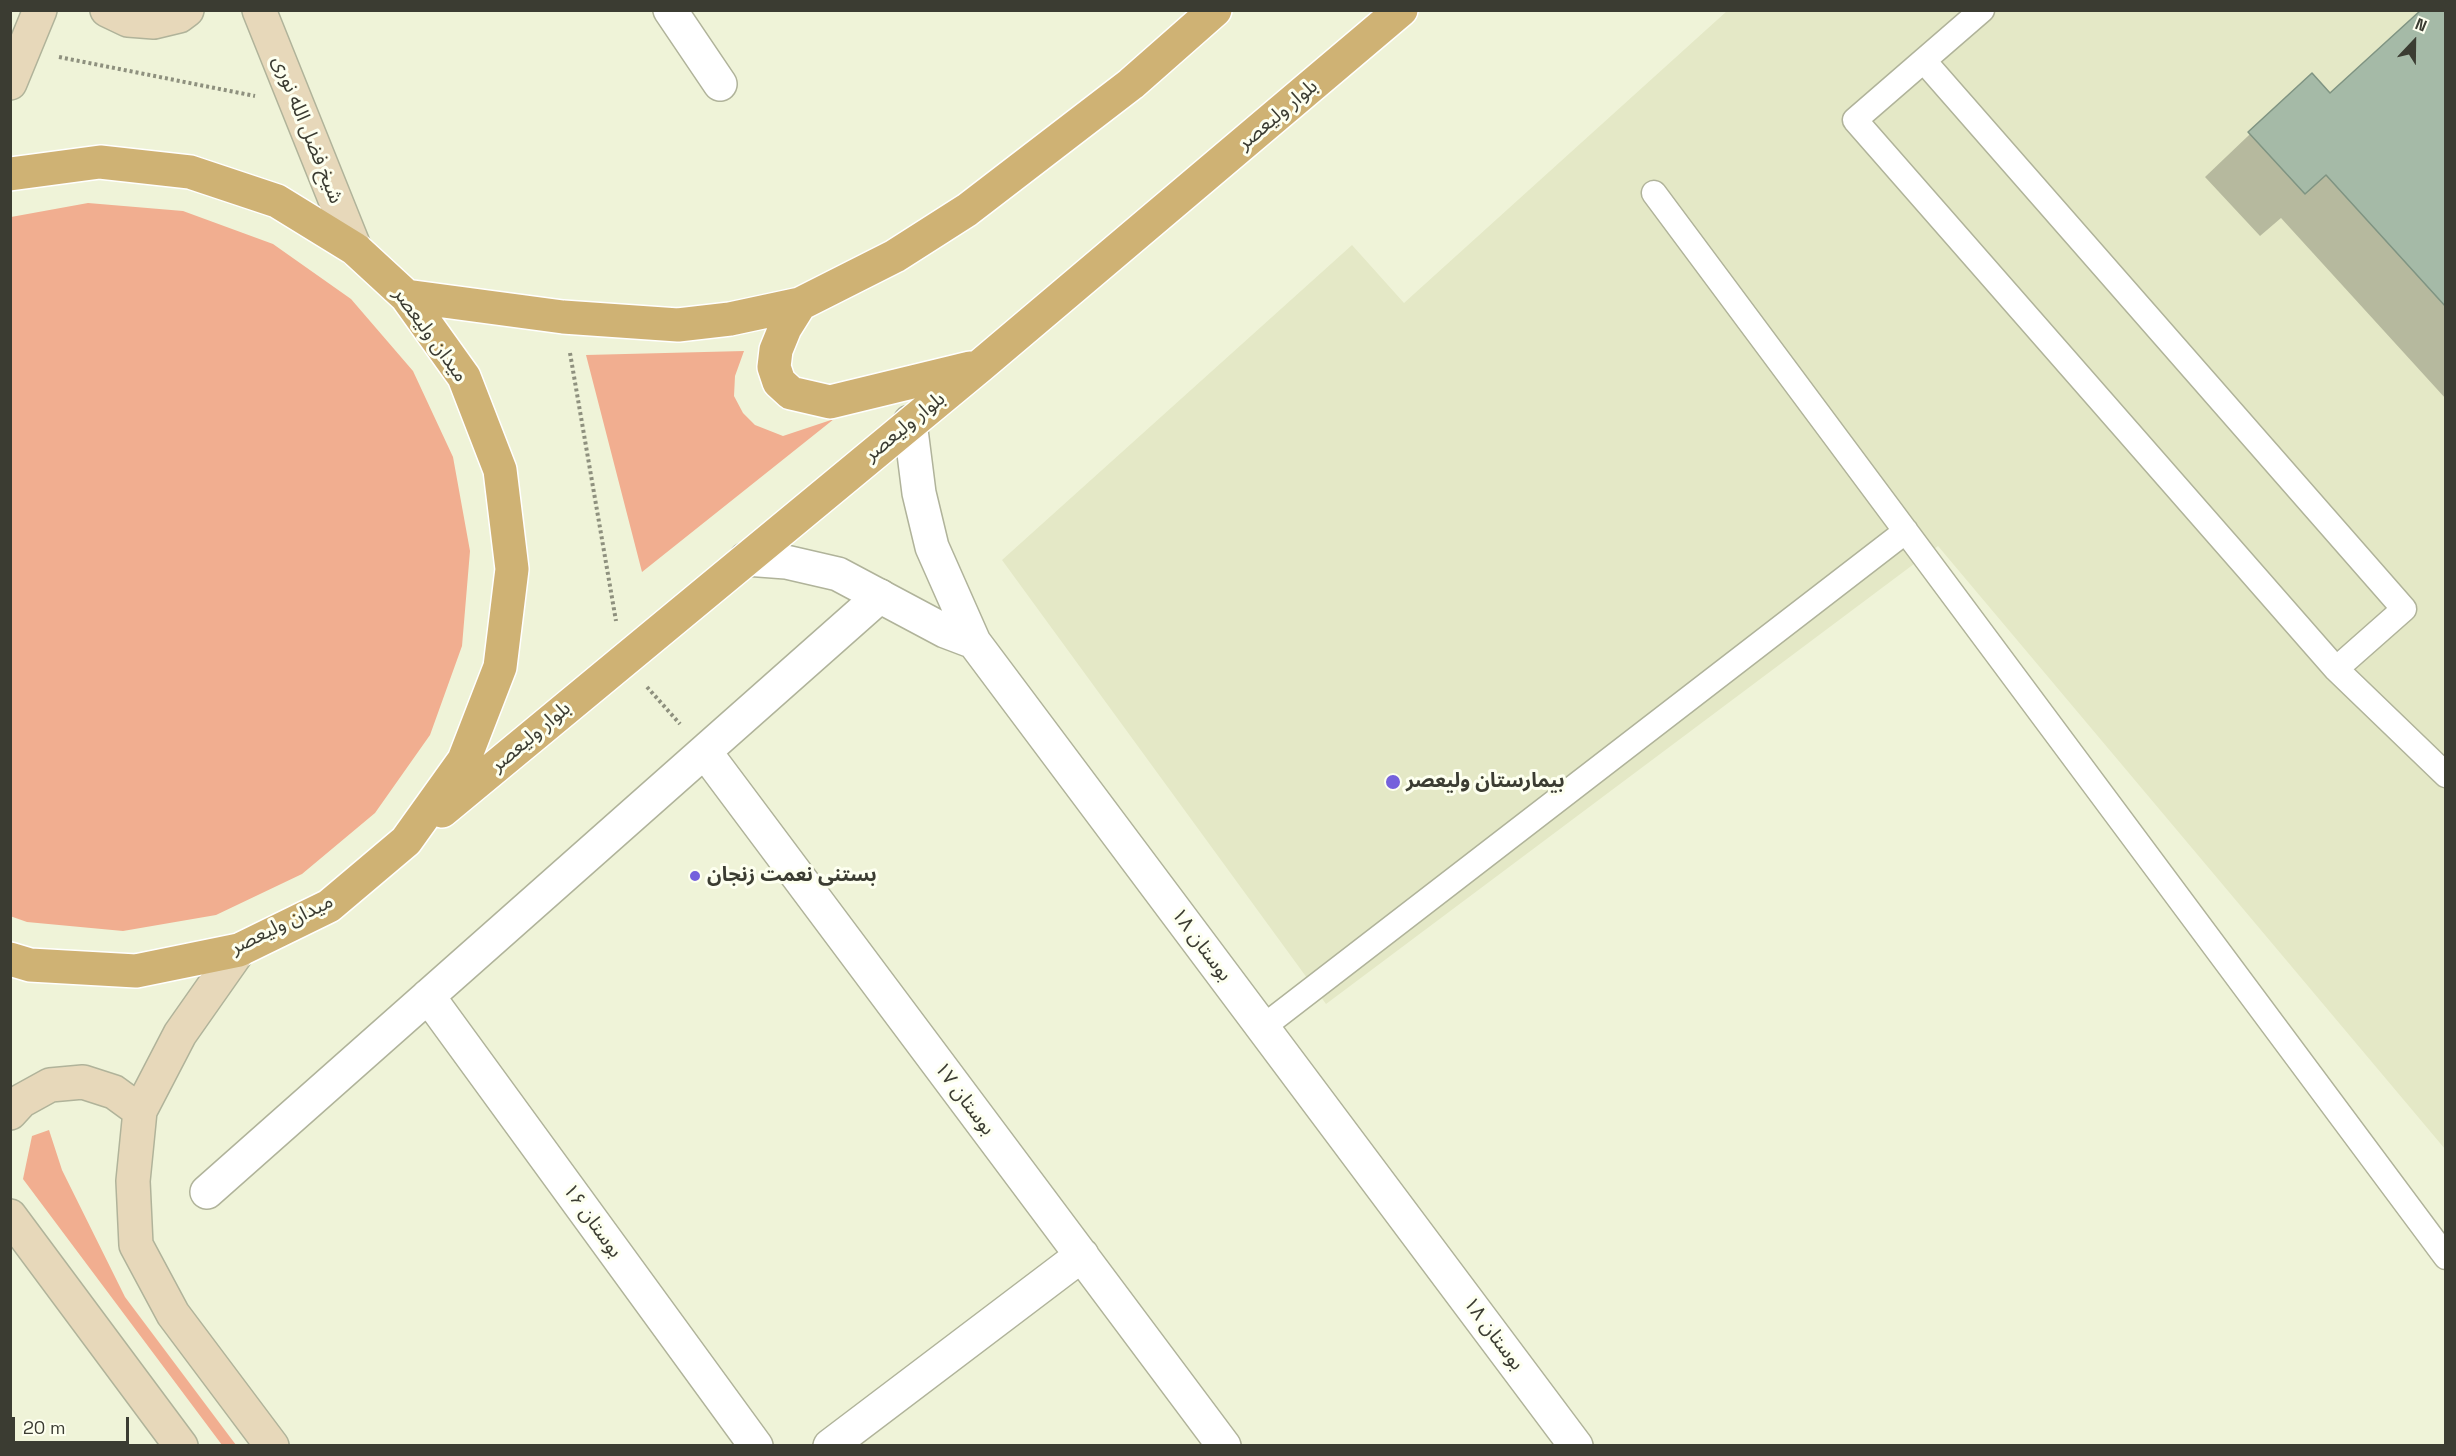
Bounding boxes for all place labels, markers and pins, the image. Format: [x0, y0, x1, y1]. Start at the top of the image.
place label: بیمارستان ولیعصر [1406, 770, 1565, 794]
marker: بیمارستان ولیعصر [1384, 773, 1402, 791]
place label: بستنی نعمت زنجان [707, 864, 877, 888]
marker: بستنی نعمت زنجان [688, 869, 702, 883]

